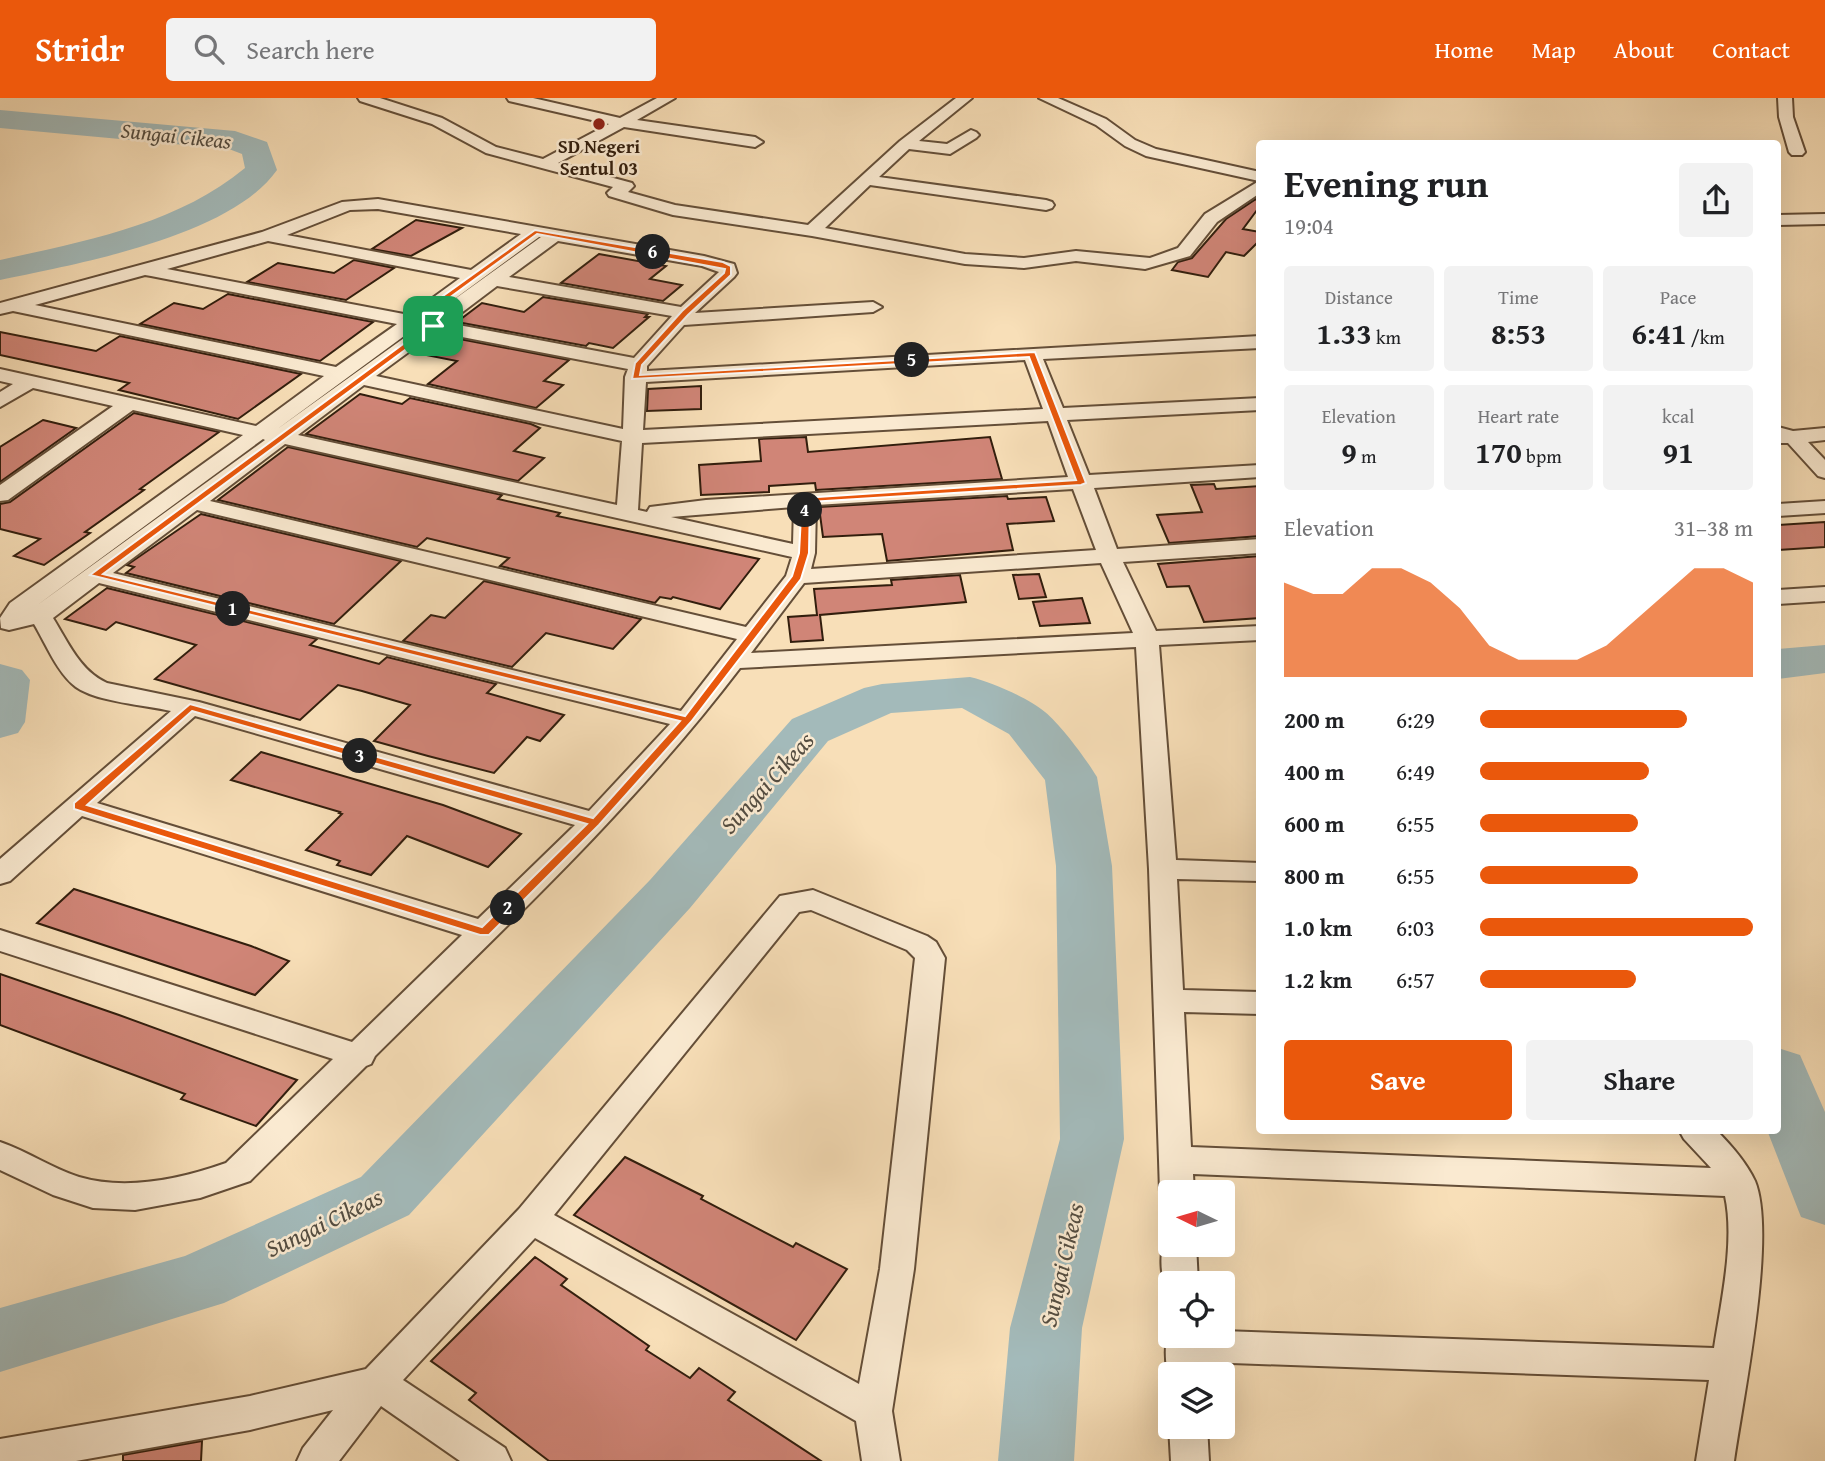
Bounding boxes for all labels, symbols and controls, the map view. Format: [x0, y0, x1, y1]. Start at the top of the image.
search box [166, 18, 656, 81]
text: Stridr [35, 25, 124, 73]
icon: search [190, 30, 228, 68]
text: Search here [246, 30, 375, 69]
text: Home [1435, 32, 1494, 67]
text: Map [1532, 32, 1576, 67]
text: About [1614, 32, 1674, 67]
text: Contact [1712, 32, 1790, 67]
water label: Sungai Cikeas [120, 114, 233, 157]
marker: SD Negeri Sentul 03 [591, 116, 607, 132]
place label: SD Negeri Sentul 03 [558, 132, 640, 182]
text: Evening run [1284, 155, 1488, 211]
button: share [1679, 163, 1753, 237]
text: 19:04 [1284, 209, 1334, 242]
pin: 6 [636, 234, 670, 270]
text: 6 [648, 237, 657, 265]
text: Distance [1325, 283, 1393, 311]
text: Time [1498, 283, 1539, 311]
text: Pace [1660, 283, 1696, 311]
pin [403, 296, 463, 356]
icon: arrive [414, 307, 452, 345]
text: 1.33 [1317, 311, 1372, 355]
text: 8:53 [1491, 311, 1546, 355]
text: 6:41 [1631, 311, 1687, 355]
text: km [1372, 323, 1401, 351]
text: /km [1687, 323, 1725, 351]
pin: 5 [894, 342, 930, 378]
text: 5 [907, 345, 916, 373]
text: Elevation [1322, 402, 1396, 430]
text: Heart rate [1478, 402, 1559, 430]
text: kcal [1662, 402, 1694, 430]
text: 9 [1341, 430, 1357, 474]
text: 170 [1475, 430, 1522, 474]
text: 91 [1663, 430, 1694, 474]
text: m [1357, 442, 1376, 470]
text: bpm [1522, 442, 1562, 470]
pin: 4 [788, 492, 822, 528]
text: 4 [800, 495, 809, 523]
text: Elevation [1284, 511, 1374, 544]
text: 31–38 m [1674, 511, 1753, 544]
pin: 1 [216, 592, 250, 626]
text: 1 [228, 594, 237, 622]
text: 200 m [1284, 703, 1345, 736]
text: 6:29 [1396, 703, 1435, 736]
water label: Sungai Cikeas [711, 724, 822, 841]
pin: 3 [342, 738, 378, 774]
text: 3 [355, 741, 364, 769]
text: 400 m [1284, 755, 1345, 788]
text: 6:49 [1396, 755, 1435, 788]
text: 600 m [1284, 807, 1345, 840]
text: 6:55 [1396, 807, 1435, 840]
text: 800 m [1284, 859, 1345, 892]
text: 6:55 [1396, 859, 1435, 892]
pin: 2 [490, 890, 526, 926]
text: 2 [503, 893, 512, 921]
text: 1.0 km [1284, 911, 1352, 944]
text: 6:03 [1396, 911, 1435, 944]
text: 1.2 km [1284, 963, 1352, 996]
text: 6:57 [1396, 963, 1435, 996]
button: Save [1284, 1040, 1512, 1120]
button: Share [1526, 1040, 1753, 1120]
water label: Sungai Cikeas [259, 1179, 389, 1266]
north arrow [1158, 1180, 1236, 1256]
map controls [1158, 1180, 1235, 1439]
water label: Sungai Cikeas [1030, 1199, 1093, 1330]
button: locate [1158, 1271, 1235, 1348]
button: layers [1158, 1362, 1235, 1439]

